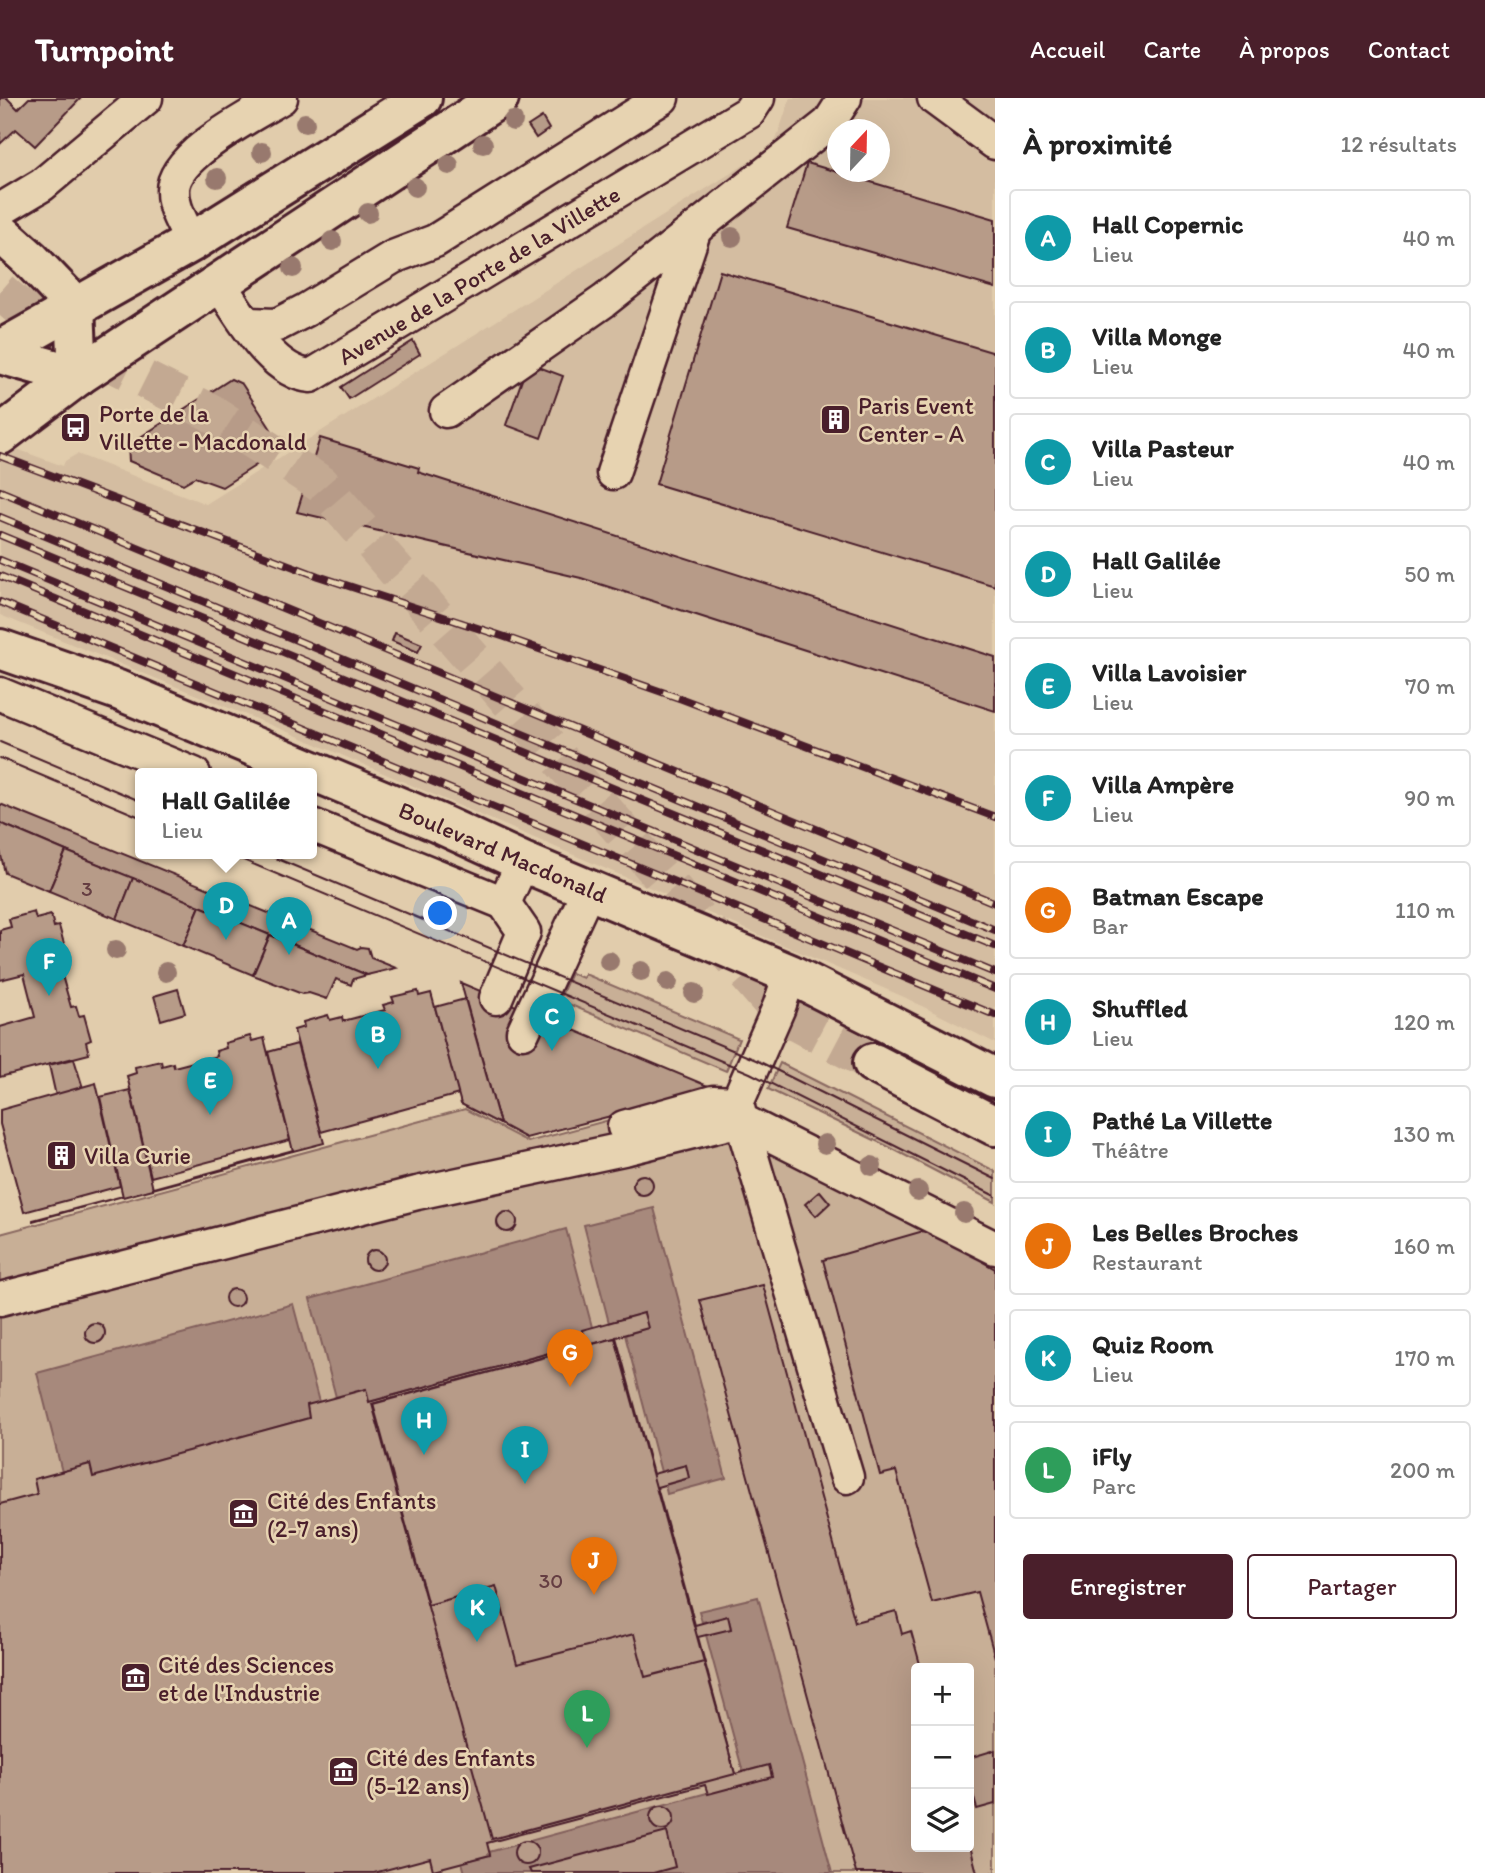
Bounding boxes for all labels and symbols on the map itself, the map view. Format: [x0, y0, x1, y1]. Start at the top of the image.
north arrow [827, 119, 890, 182]
street label: Avenue de la Porte de la Villette [333, 179, 625, 371]
place label: Paris Event Center - A [858, 391, 974, 448]
place label: Porte de la Villette - Macdonald [99, 399, 307, 456]
building icon: Paris Event Center - A [818, 402, 852, 436]
bus stop icon: Porte de la Villette - Macdonald [59, 410, 93, 444]
street label: Boulevard Macdonald [394, 795, 612, 909]
house number: 3 [81, 876, 93, 901]
pin: D [203, 882, 249, 940]
your location [423, 896, 457, 930]
pin: A [266, 897, 312, 955]
pin: F [26, 938, 72, 996]
pin: C [529, 993, 575, 1051]
pin: B [355, 1011, 401, 1069]
pin: E [187, 1057, 233, 1115]
building icon: Villa Curie [44, 1138, 78, 1172]
place label: Villa Curie [84, 1141, 191, 1170]
pin: G [547, 1329, 593, 1387]
pin: H [401, 1397, 447, 1455]
pin: I [502, 1426, 548, 1484]
place label: Cité des Enfants (2-7 ans) [267, 1486, 436, 1543]
museum icon: Cité des Enfants (2-7 ans) [227, 1497, 261, 1531]
pin: J [571, 1537, 617, 1595]
house number: 30 [539, 1568, 563, 1593]
pin: K [454, 1584, 500, 1642]
place label: Cité des Sciences et de l'Industrie [158, 1650, 334, 1707]
museum icon: Cité des Sciences et de l'Industrie [118, 1661, 152, 1695]
pin: L [564, 1690, 610, 1748]
place label: Cité des Enfants (5-12 ans) [366, 1743, 535, 1800]
museum icon: Cité des Enfants (5-12 ans) [326, 1754, 360, 1788]

